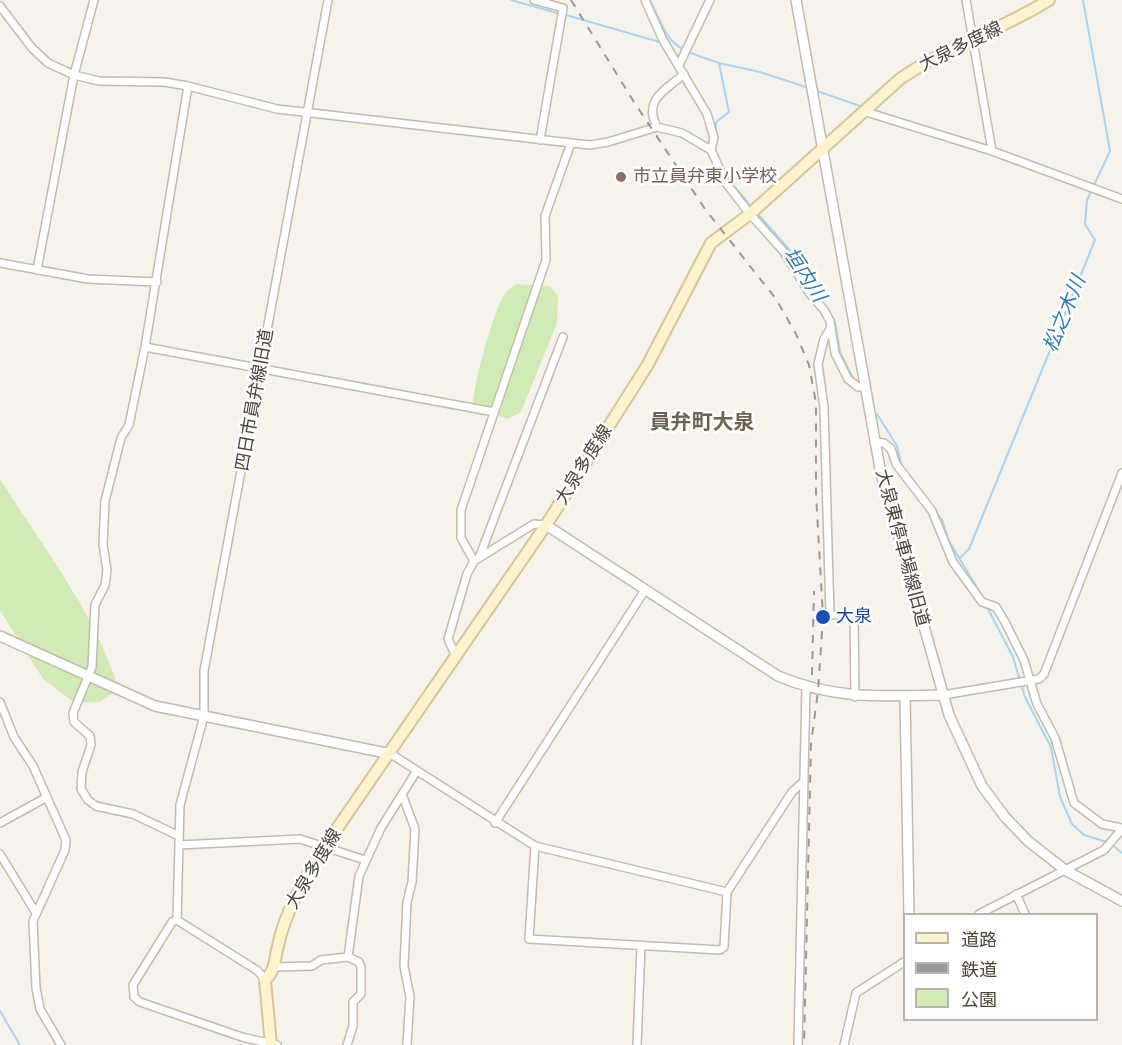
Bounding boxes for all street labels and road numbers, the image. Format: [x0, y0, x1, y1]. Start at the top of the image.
street label: 大泉多度線 [916, 18, 1006, 76]
street label: 四日市員弁線旧道 [232, 327, 278, 473]
street label: 大泉多度線 [551, 421, 617, 509]
street label: 大泉東停車場線旧道 [871, 467, 933, 629]
street label: 大泉多度線 [282, 825, 346, 913]

